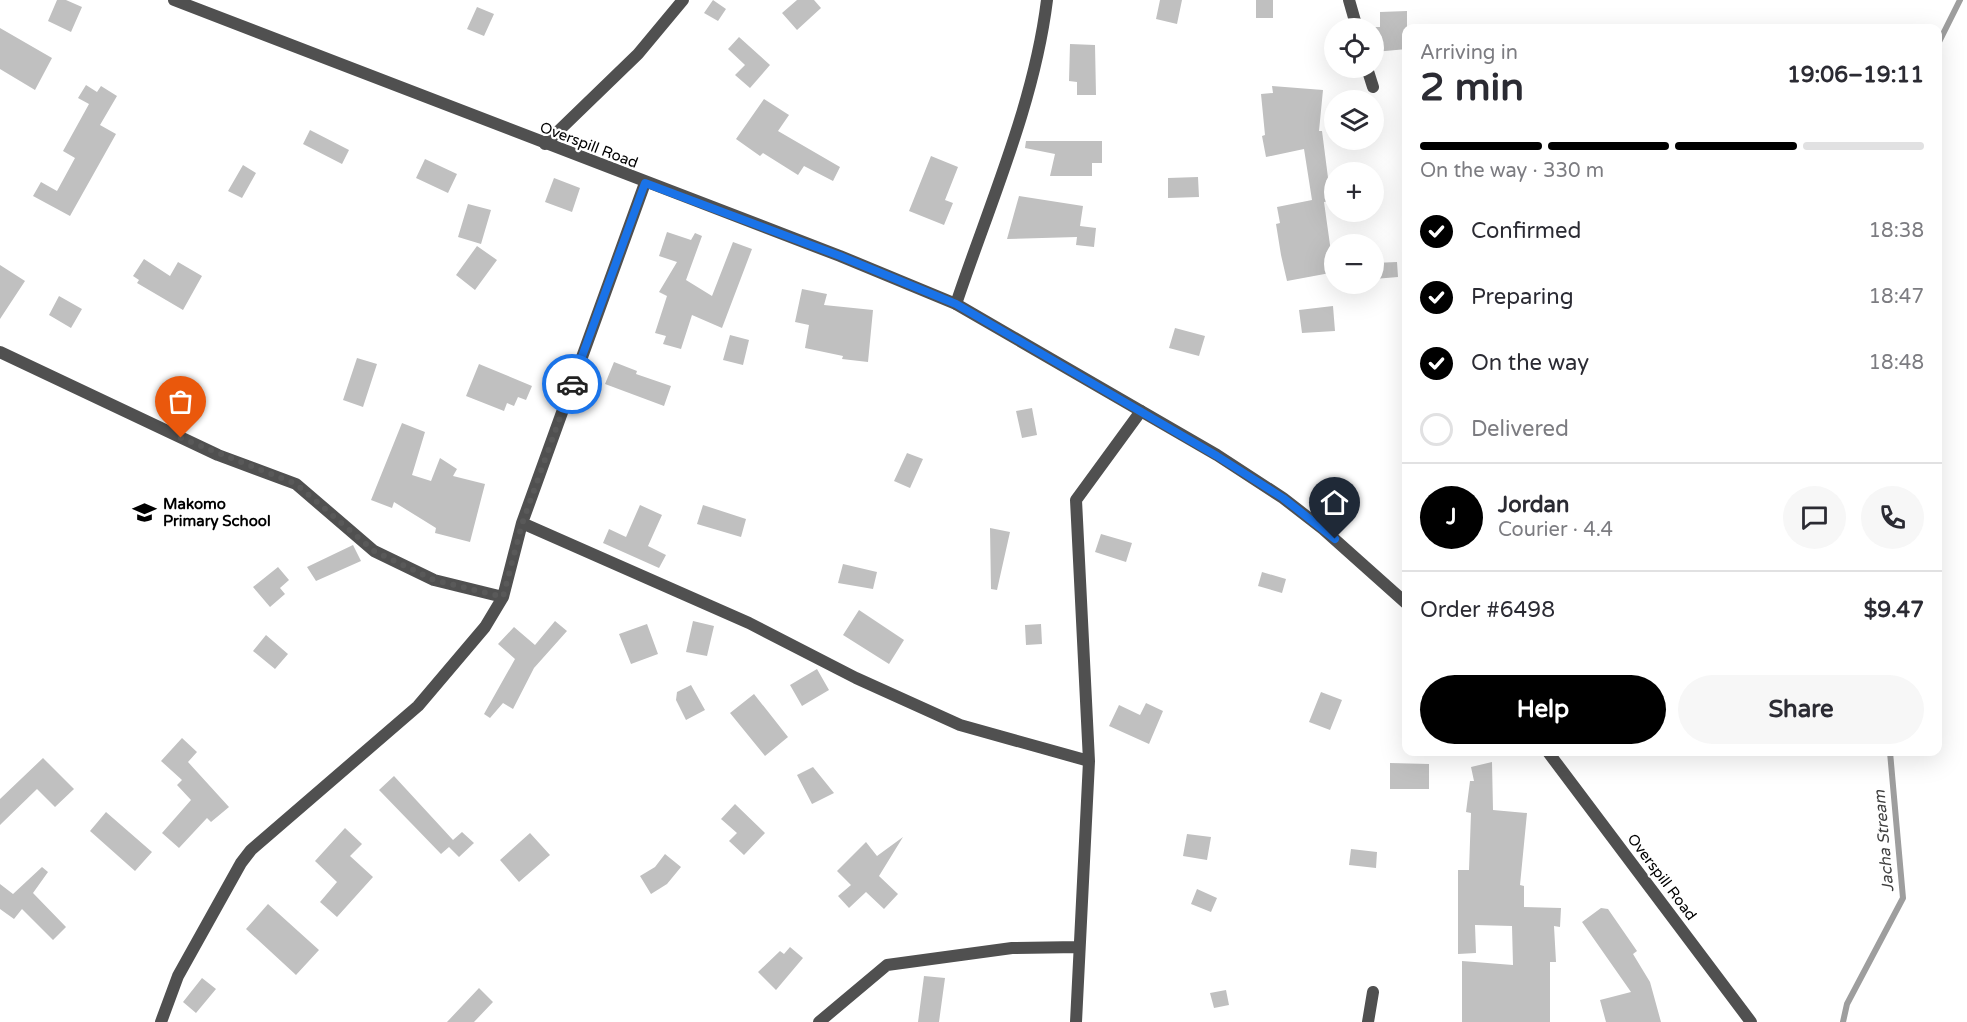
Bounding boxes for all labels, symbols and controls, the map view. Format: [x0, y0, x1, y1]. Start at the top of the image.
map controls [1324, 18, 1384, 294]
button: locate [1324, 18, 1384, 78]
text: Arriving in [1420, 41, 1518, 65]
text: 19:06–19:11 [1787, 62, 1924, 88]
text: 2 min [1420, 64, 1524, 111]
button: layers [1324, 90, 1384, 150]
street label: Overspill Road [537, 118, 641, 172]
text: On the way · 330 m [1420, 159, 1604, 183]
button: + [1324, 162, 1384, 222]
icon: check [1420, 215, 1453, 248]
text: Confirmed [1471, 218, 1581, 244]
text: 18:38 [1869, 219, 1924, 243]
button: − [1324, 234, 1384, 294]
icon: check [1420, 281, 1453, 314]
text: Preparing [1471, 284, 1574, 310]
text: 18:47 [1869, 285, 1924, 309]
icon: check [1420, 347, 1453, 380]
text: On the way [1471, 350, 1589, 376]
text: 18:48 [1869, 351, 1924, 375]
courier [542, 354, 602, 414]
icon: car [556, 368, 589, 401]
pin [155, 376, 206, 438]
icon: bag [164, 385, 197, 418]
text: Delivered [1471, 416, 1569, 442]
pin [1309, 477, 1360, 539]
icon: home [1318, 486, 1351, 519]
button: chat [1783, 486, 1846, 549]
button: phone [1861, 486, 1924, 549]
text: Jordan [1498, 492, 1569, 518]
place label: Makomo Primary School [163, 495, 271, 531]
school or university icon: Makomo Primary School [132, 500, 158, 526]
text: J [1446, 504, 1457, 530]
text: Courier · 4.4 [1498, 518, 1613, 542]
text: Order #6498 [1420, 597, 1555, 623]
text: $9.47 [1864, 597, 1924, 623]
button: Help [1420, 675, 1666, 744]
button: Share [1678, 675, 1924, 744]
water label: Jacha Stream [1870, 789, 1898, 893]
street label: Overspill Road [1624, 830, 1700, 924]

